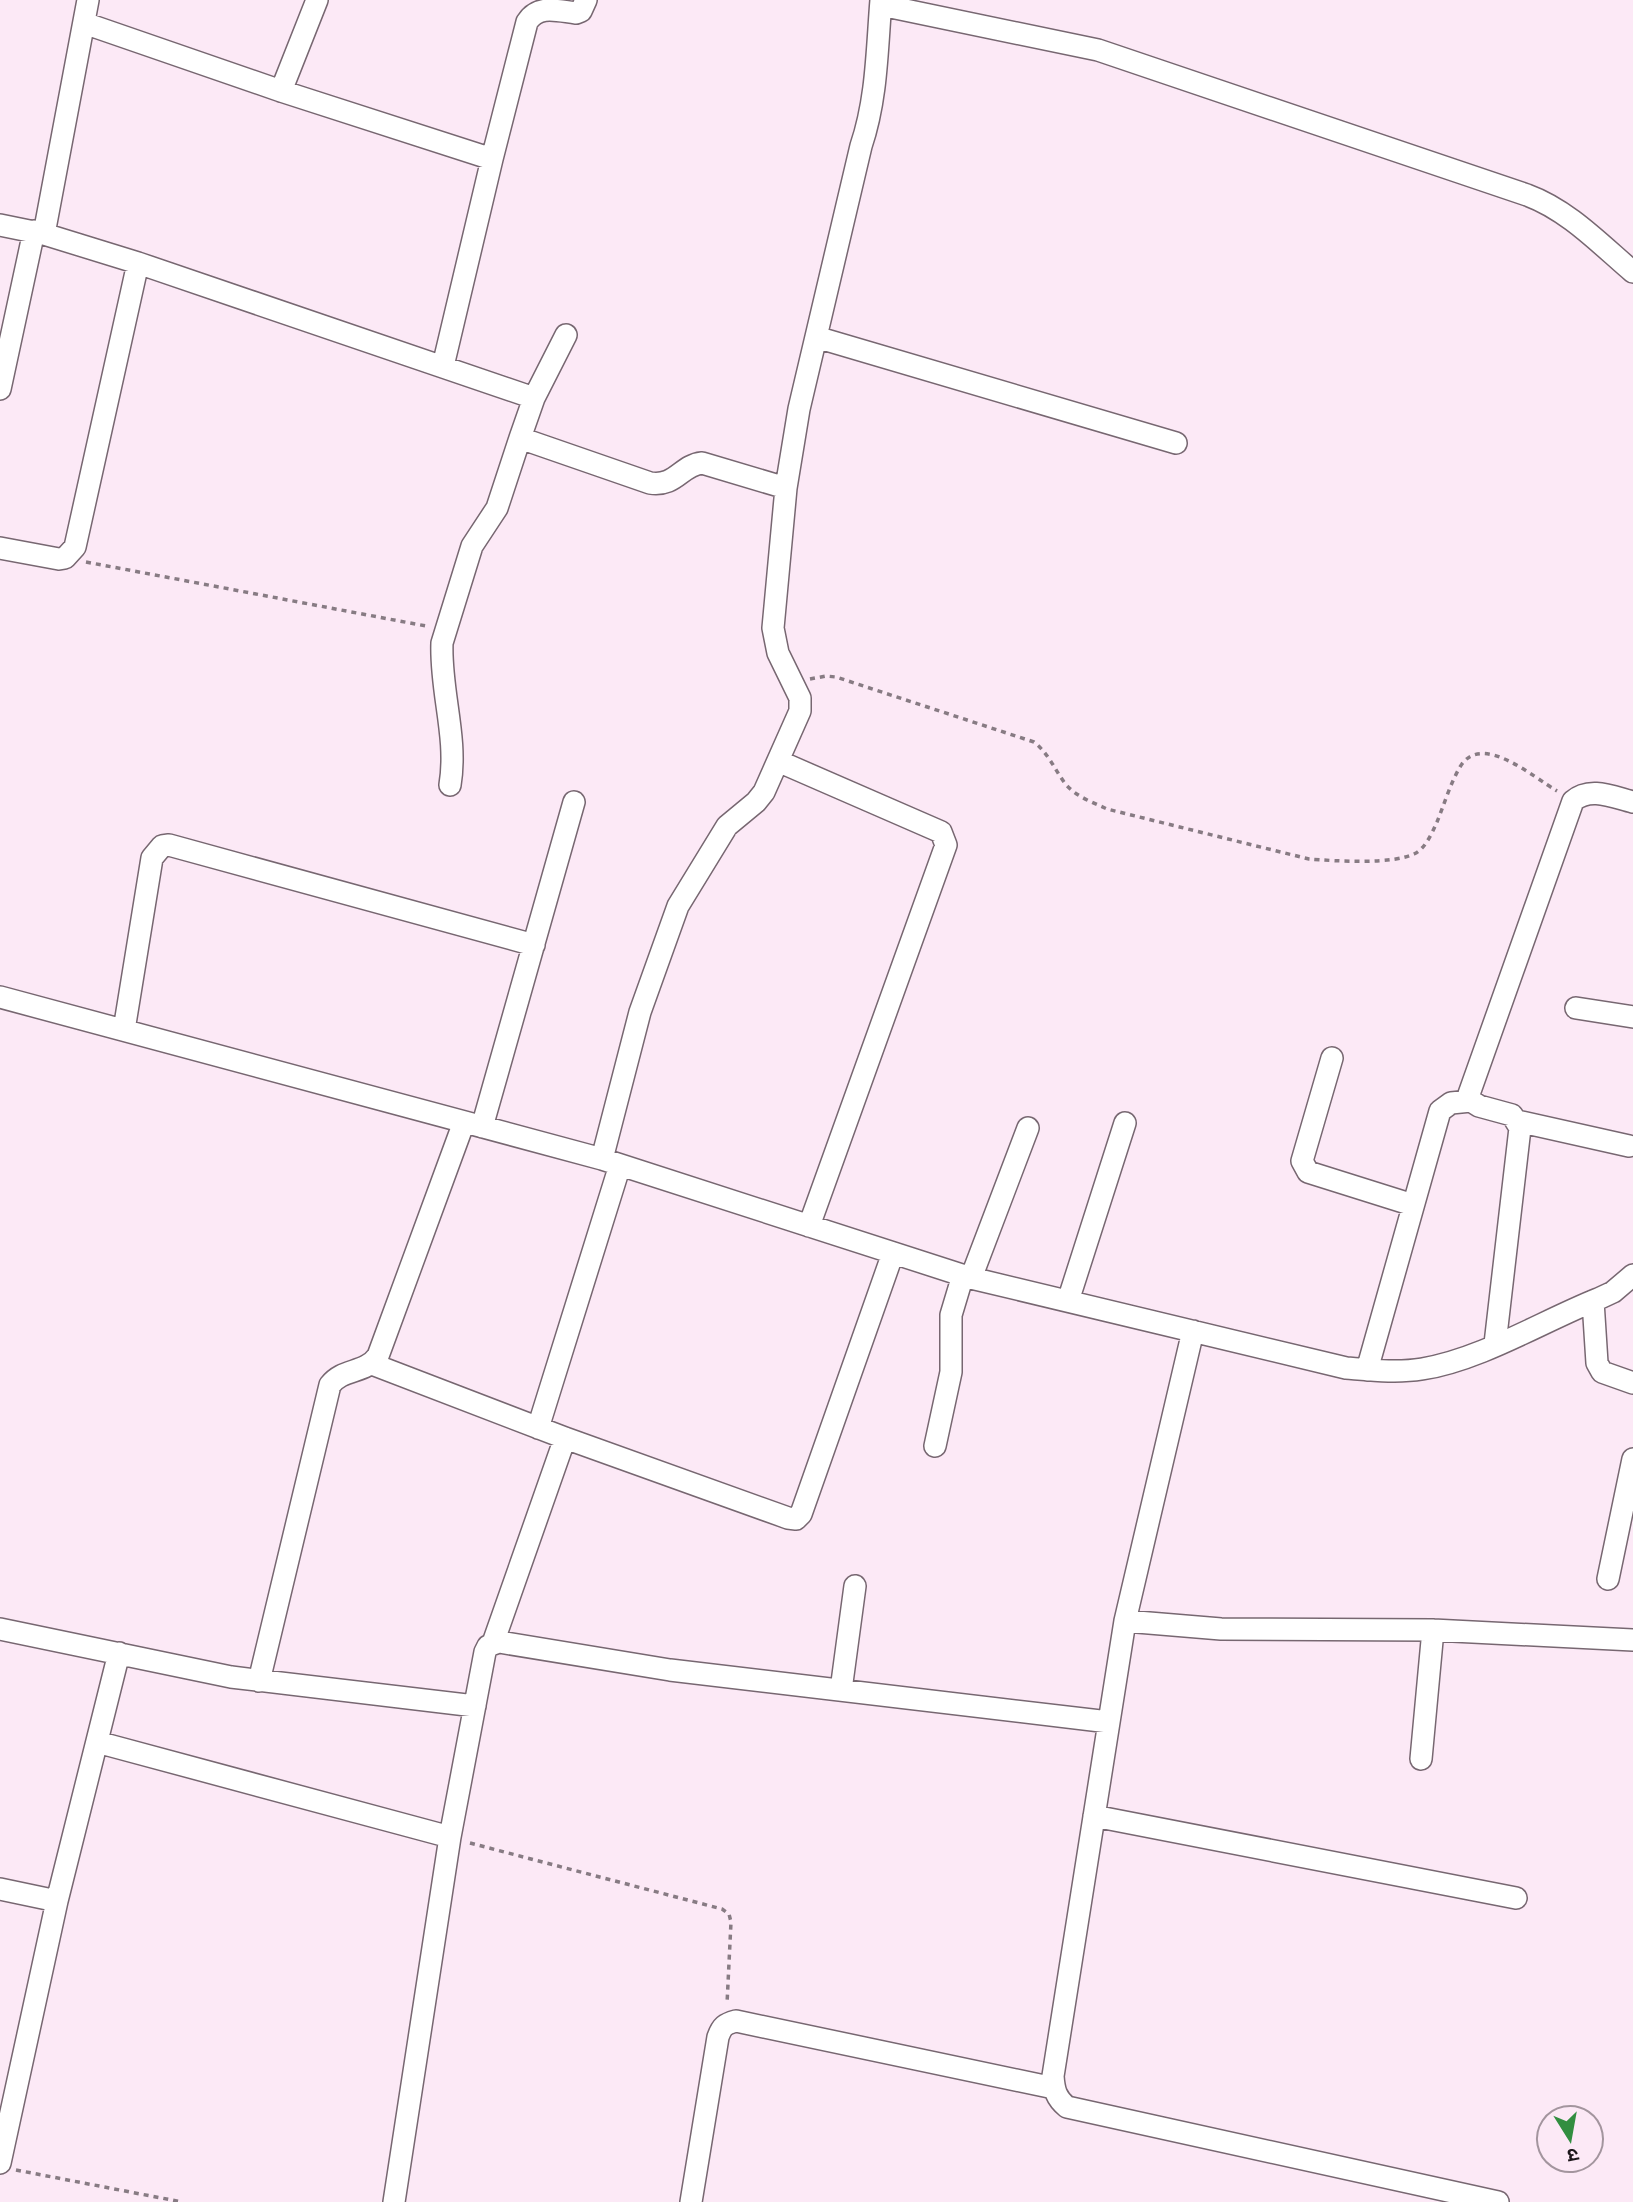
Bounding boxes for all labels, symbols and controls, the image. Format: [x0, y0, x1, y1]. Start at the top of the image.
north arrow [1535, 2104, 1605, 2174]
text: उ [1565, 2144, 1581, 2167]

